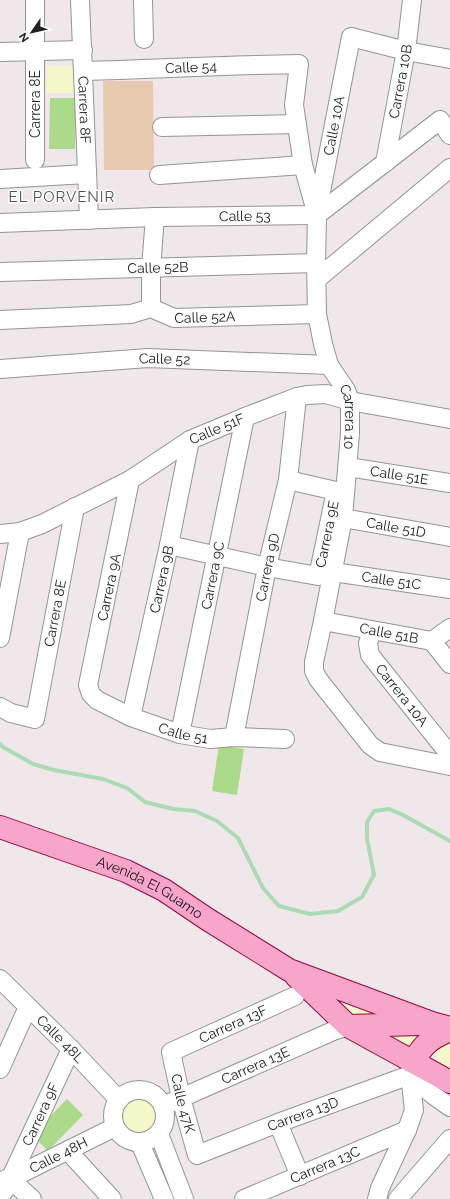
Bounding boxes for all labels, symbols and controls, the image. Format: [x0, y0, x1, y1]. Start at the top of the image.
north arrow [12, 12, 52, 52]
text: N [16, 30, 32, 44]
street label: Carrera 10B [386, 44, 415, 120]
street label: Calle 54 [165, 58, 218, 76]
street label: Carrera 8E [27, 70, 43, 138]
street label: Carrera 8F [75, 76, 94, 144]
street label: Calle 10A [320, 94, 348, 157]
district label: EL PORVENIR [9, 188, 115, 206]
street label: Calle 53 [219, 208, 271, 224]
street label: Calle 52B [127, 259, 189, 276]
street label: Calle 52A [174, 308, 236, 326]
street label: Calle 52 [138, 350, 191, 368]
street label: Carrera 10 [336, 381, 358, 450]
street label: Calle 51F [187, 410, 247, 447]
street label: Calle 51E [369, 463, 430, 488]
street label: Carrera 9E [312, 499, 342, 569]
street label: Calle 51D [365, 514, 427, 541]
street label: Carrera 9D [252, 532, 283, 603]
street label: Carrera 9C [198, 540, 227, 611]
street label: Carrera 9B [146, 544, 177, 615]
street label: Carrera 9A [94, 551, 124, 622]
street label: Calle 51C [361, 568, 423, 593]
street label: Carrera 8E [41, 578, 69, 648]
street label: Calle 51B [358, 620, 420, 646]
street label: Carrera 10A [372, 661, 432, 730]
street label: Calle 51 [156, 719, 209, 747]
street label: Avenida El Guamo [94, 853, 206, 922]
street label: Carrera 13F [196, 1002, 270, 1046]
street label: Calle 48L [33, 1012, 88, 1066]
street label: Carrera 13E [219, 1043, 292, 1087]
street label: Calle 47K [168, 1072, 198, 1135]
street label: Carrera 9F [19, 1080, 62, 1148]
street label: Carrera 13D [265, 1094, 341, 1134]
street label: Calle 48H [27, 1134, 90, 1176]
street label: Carrera 13C [288, 1143, 363, 1187]

